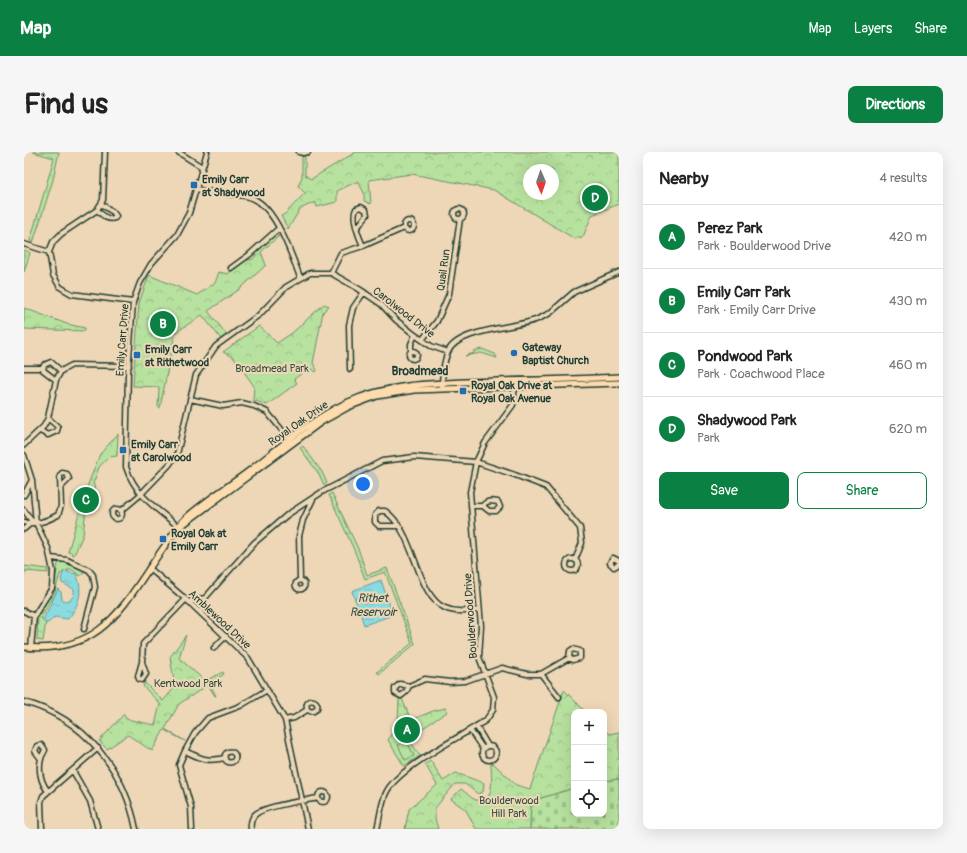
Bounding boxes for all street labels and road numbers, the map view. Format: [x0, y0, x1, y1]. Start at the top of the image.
street label: Quail Run [434, 248, 453, 292]
street label: Carolwood Drive [370, 284, 438, 341]
street label: Emily Carr Drive [113, 303, 132, 377]
street label: Royal Oak Drive [266, 398, 331, 449]
street label: Boulderwood Drive [461, 572, 480, 659]
street label: Amblewood Drive [186, 587, 254, 652]

